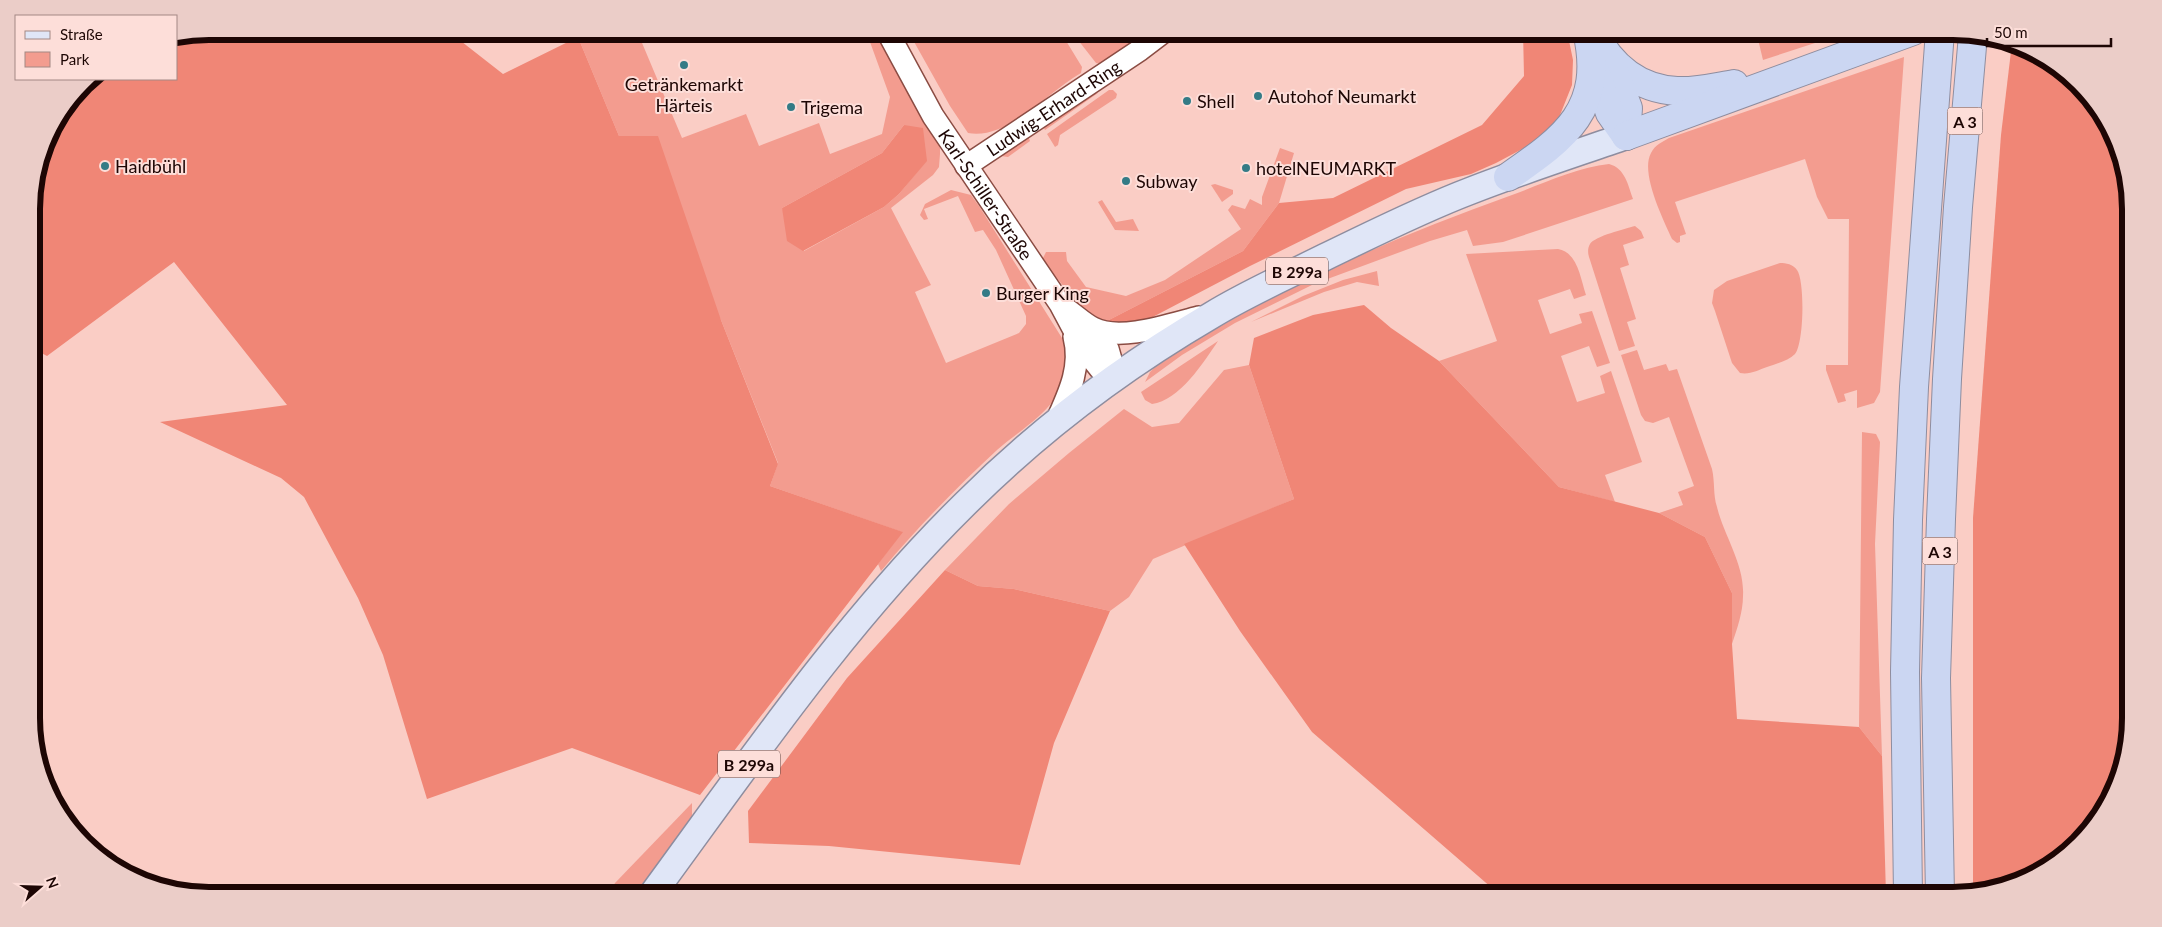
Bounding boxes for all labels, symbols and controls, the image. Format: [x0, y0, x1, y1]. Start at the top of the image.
legend [15, 15, 178, 80]
scale bar [1987, 15, 2111, 47]
text: 50 m [1994, 23, 2028, 41]
text: Straße [60, 25, 103, 43]
text: Park [60, 50, 90, 68]
street label: Ludwig-Erhard-Ring [982, 55, 1125, 160]
marker: Getränkemarkt Härteis [678, 59, 690, 71]
place label: Getränkemarkt Härteis [625, 73, 744, 116]
place label: Autohof Neumarkt [1268, 85, 1417, 107]
place label: Shell [1197, 90, 1235, 112]
marker: Autohof Neumarkt [1252, 90, 1264, 102]
marker: Shell [1181, 95, 1193, 107]
place label: Trigema [801, 96, 863, 118]
marker: Trigema [785, 101, 797, 113]
road number: A 3 [1948, 108, 1982, 134]
street label: Karl-Schiller-Straße [934, 125, 1038, 264]
place label: Haidbühl [115, 155, 186, 177]
place label: hotelNEUMARKT [1256, 157, 1397, 179]
marker: Haidbühl [99, 160, 111, 172]
marker: hotelNEUMARKT [1240, 162, 1252, 174]
place label: Subway [1136, 170, 1198, 192]
marker: Subway [1120, 175, 1132, 187]
road number: B 299a [1266, 258, 1328, 284]
place label: Burger King [996, 282, 1089, 304]
marker: Burger King [980, 287, 992, 299]
road number: A 3 [1922, 538, 1958, 564]
road number: B 299a [718, 751, 780, 778]
north arrow [15, 862, 65, 912]
text: N [43, 874, 63, 890]

